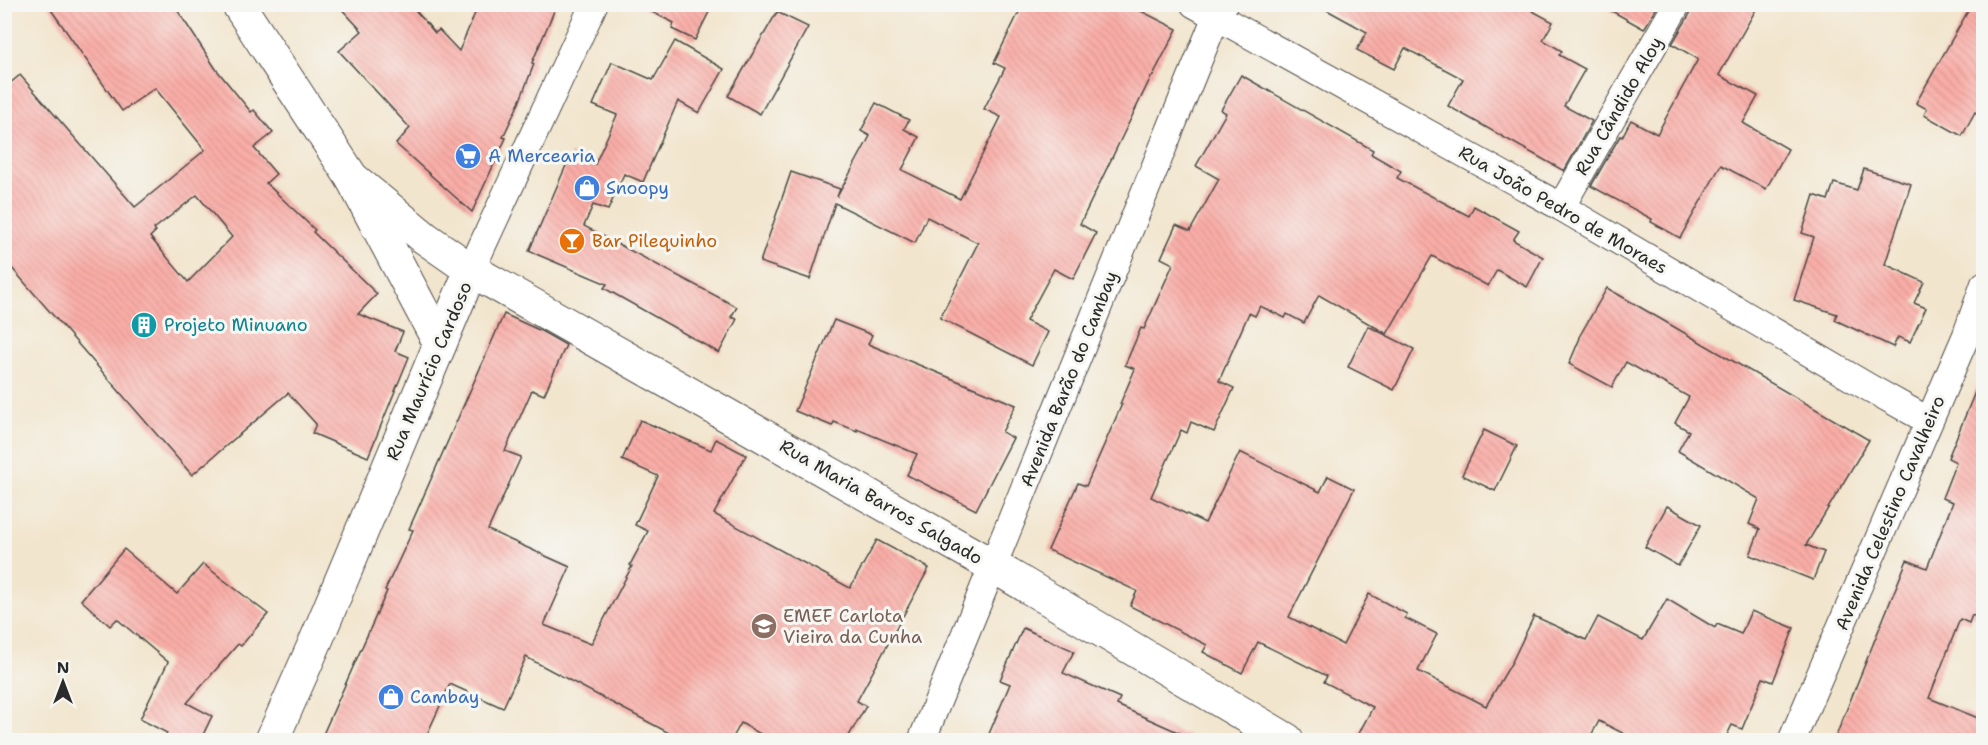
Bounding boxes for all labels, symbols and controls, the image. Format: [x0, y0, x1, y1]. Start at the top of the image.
street label: Rua Cândido Aloy [1570, 32, 1668, 180]
street label: Rua João Pedro de Moraes [1454, 140, 1672, 280]
supermarket icon: A Mercearia [453, 141, 483, 171]
place label: A Mercearia [488, 144, 595, 168]
shop icon: Snoopy [572, 173, 602, 203]
place label: Snoopy [606, 176, 669, 200]
bar icon: Bar Pilequinho [557, 226, 587, 256]
place label: Bar Pilequinho [592, 229, 717, 253]
street label: Avenida Barão do Cambay [1015, 267, 1123, 491]
street label: Rua Maurício Cardoso [380, 278, 478, 464]
building icon: Projeto Minuano [129, 310, 159, 340]
place label: Projeto Minuano [164, 313, 308, 337]
street label: Avenida Celestino Cavalheiro [1830, 392, 1950, 634]
street label: Rua Maria Barros Salgado [775, 434, 987, 570]
place label: EMEF Carlota Vieira da Cunha [783, 604, 922, 649]
school or university icon: EMEF Carlota Vieira da Cunha [749, 611, 779, 641]
north arrow [33, 652, 93, 712]
text: N [57, 657, 69, 678]
shop icon: Cambay [376, 682, 406, 712]
place label: Cambay [410, 685, 479, 709]

